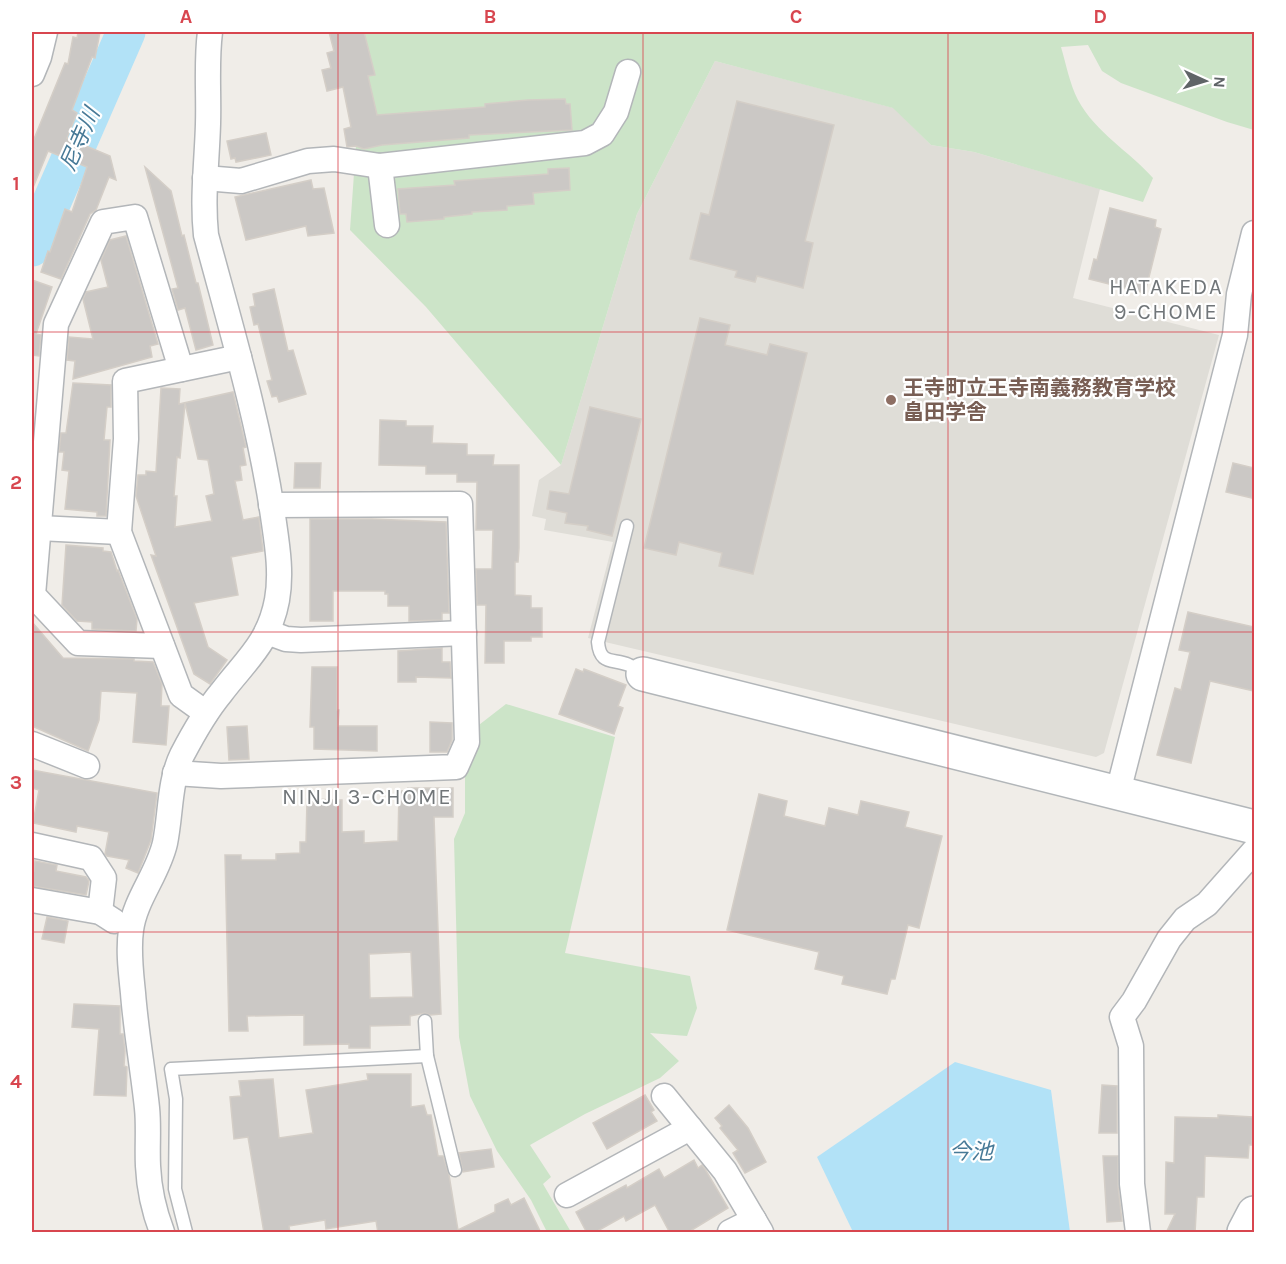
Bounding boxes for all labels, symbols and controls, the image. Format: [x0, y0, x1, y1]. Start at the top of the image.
text: A [180, 5, 193, 28]
text: B [484, 5, 496, 28]
text: C [790, 5, 802, 28]
text: D [1093, 5, 1107, 28]
north arrow [1175, 51, 1235, 111]
text: N [1210, 76, 1229, 88]
water label: 尼寺川 [55, 102, 106, 175]
text: 1 [12, 172, 20, 195]
district label: HATAKEDA 9-CHOME [1109, 274, 1223, 325]
place label: 王寺町立王寺南義務教育学校 畠田学舎 [903, 376, 1176, 424]
marker: 王寺町立王寺南義務教育学校 畠田学舎 [884, 393, 898, 407]
text: 2 [10, 471, 22, 494]
text: 3 [10, 771, 22, 794]
district label: NINJI 3-CHOME [282, 784, 452, 810]
text: 4 [10, 1070, 22, 1093]
water label: 今池 [949, 1139, 995, 1165]

